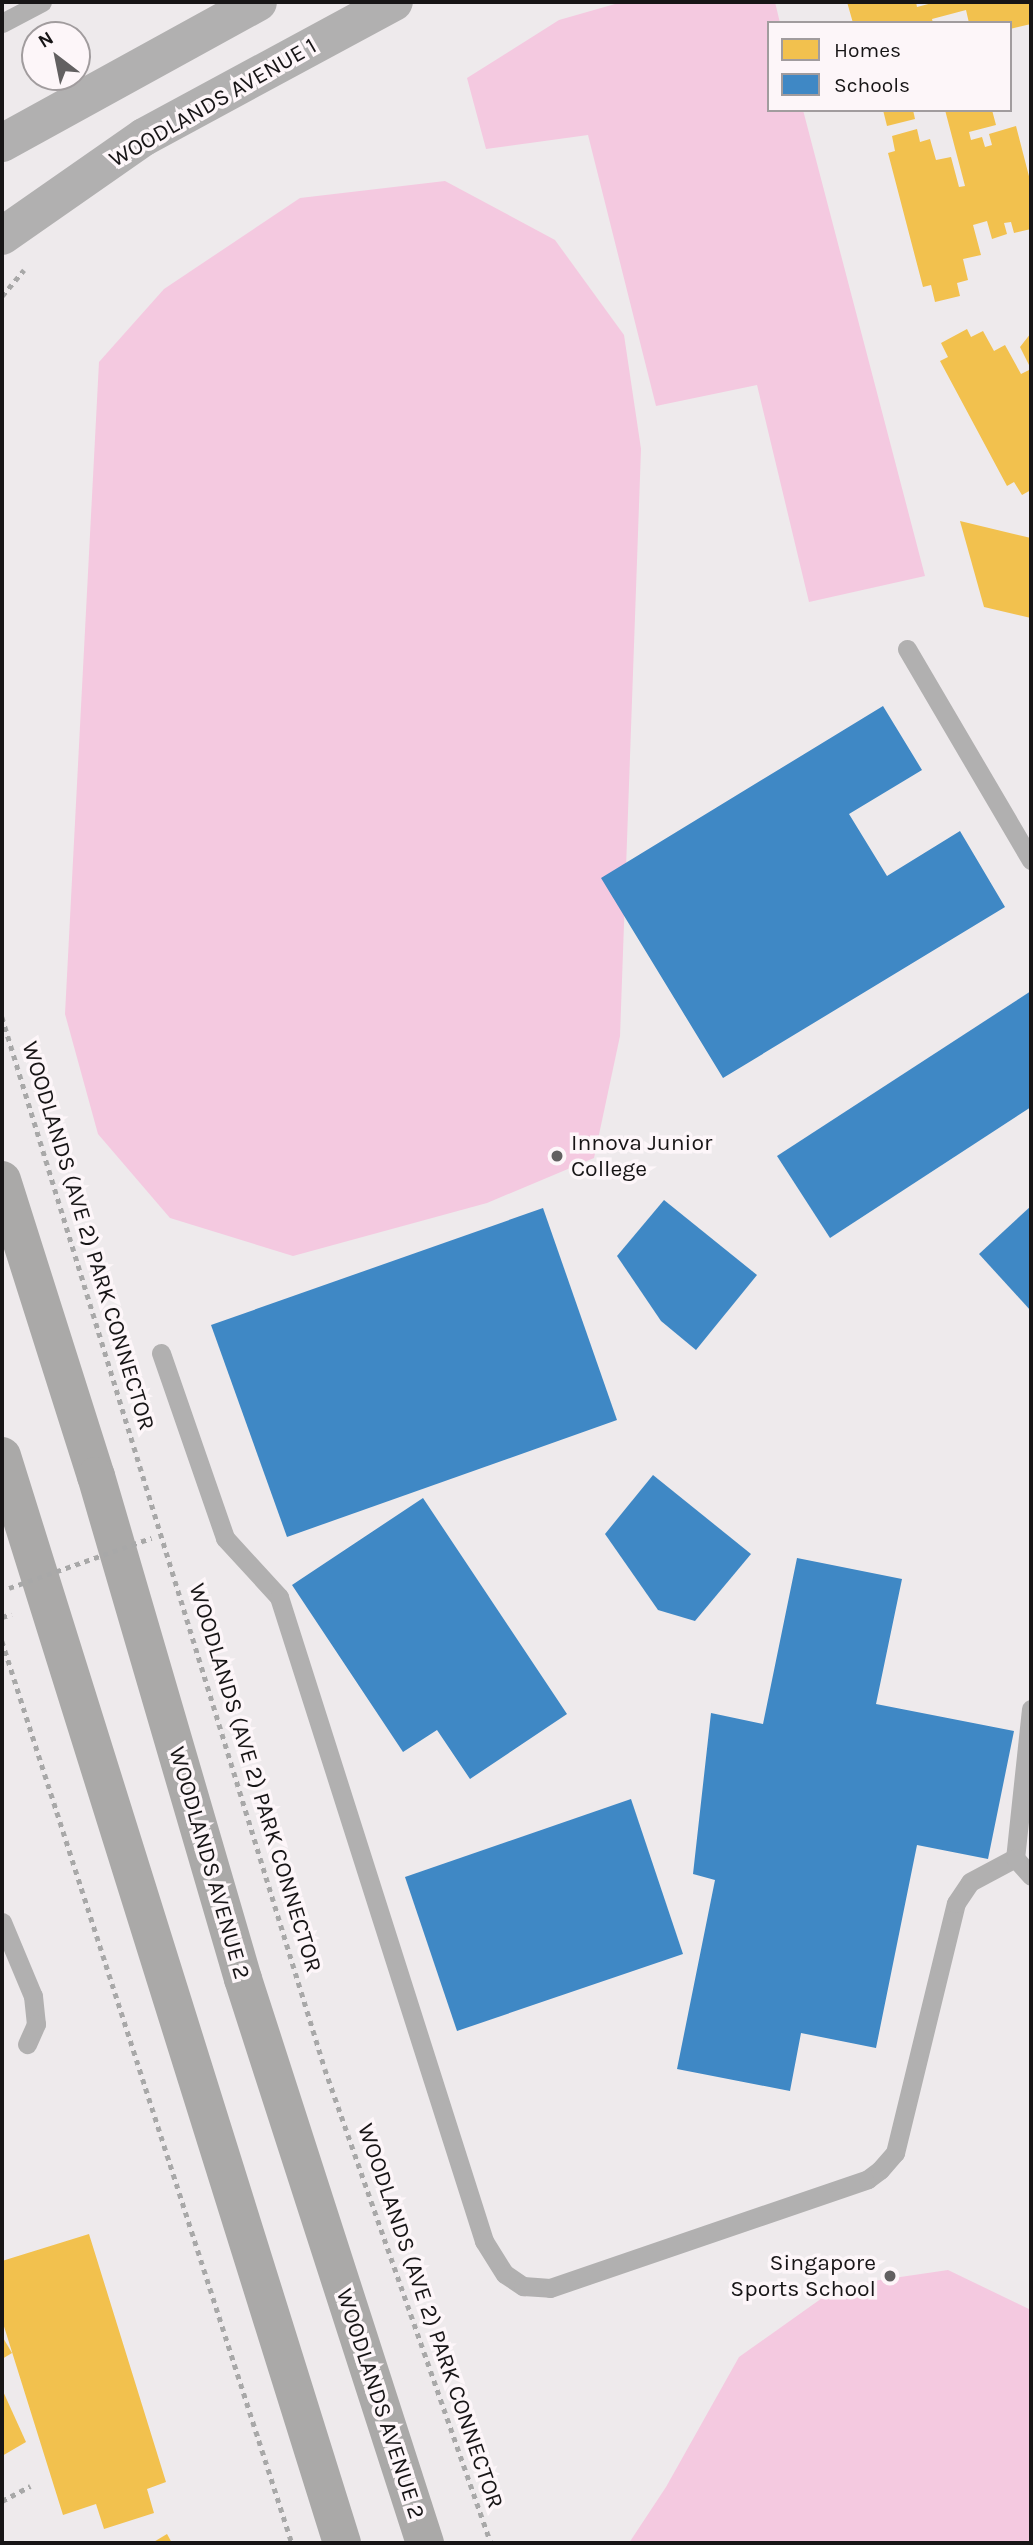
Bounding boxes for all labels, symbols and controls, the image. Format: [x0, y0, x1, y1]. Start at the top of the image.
north arrow [21, 21, 91, 91]
legend [767, 21, 1012, 112]
text: N [34, 27, 58, 53]
street label: WOODLANDS AVENUE 1 [104, 32, 322, 174]
text: Homes [834, 38, 901, 62]
text: Schools [834, 73, 910, 97]
street label: WOODLANDS (AVE 2) PARK CONNECTOR [16, 1038, 160, 1434]
place label: Innova Junior College [571, 1129, 712, 1183]
marker: Innova Junior College [549, 1148, 565, 1164]
street label: WOODLANDS (AVE 2) PARK CONNECTOR [183, 1580, 327, 1976]
street label: WOODLANDS AVENUE 2 [163, 1744, 255, 1982]
street label: WOODLANDS (AVE 2) PARK CONNECTOR [351, 2120, 509, 2512]
place label: Singapore Sports School [730, 2249, 876, 2303]
marker: Singapore Sports School [882, 2268, 898, 2284]
street label: WOODLANDS AVENUE 2 [330, 2285, 430, 2523]

